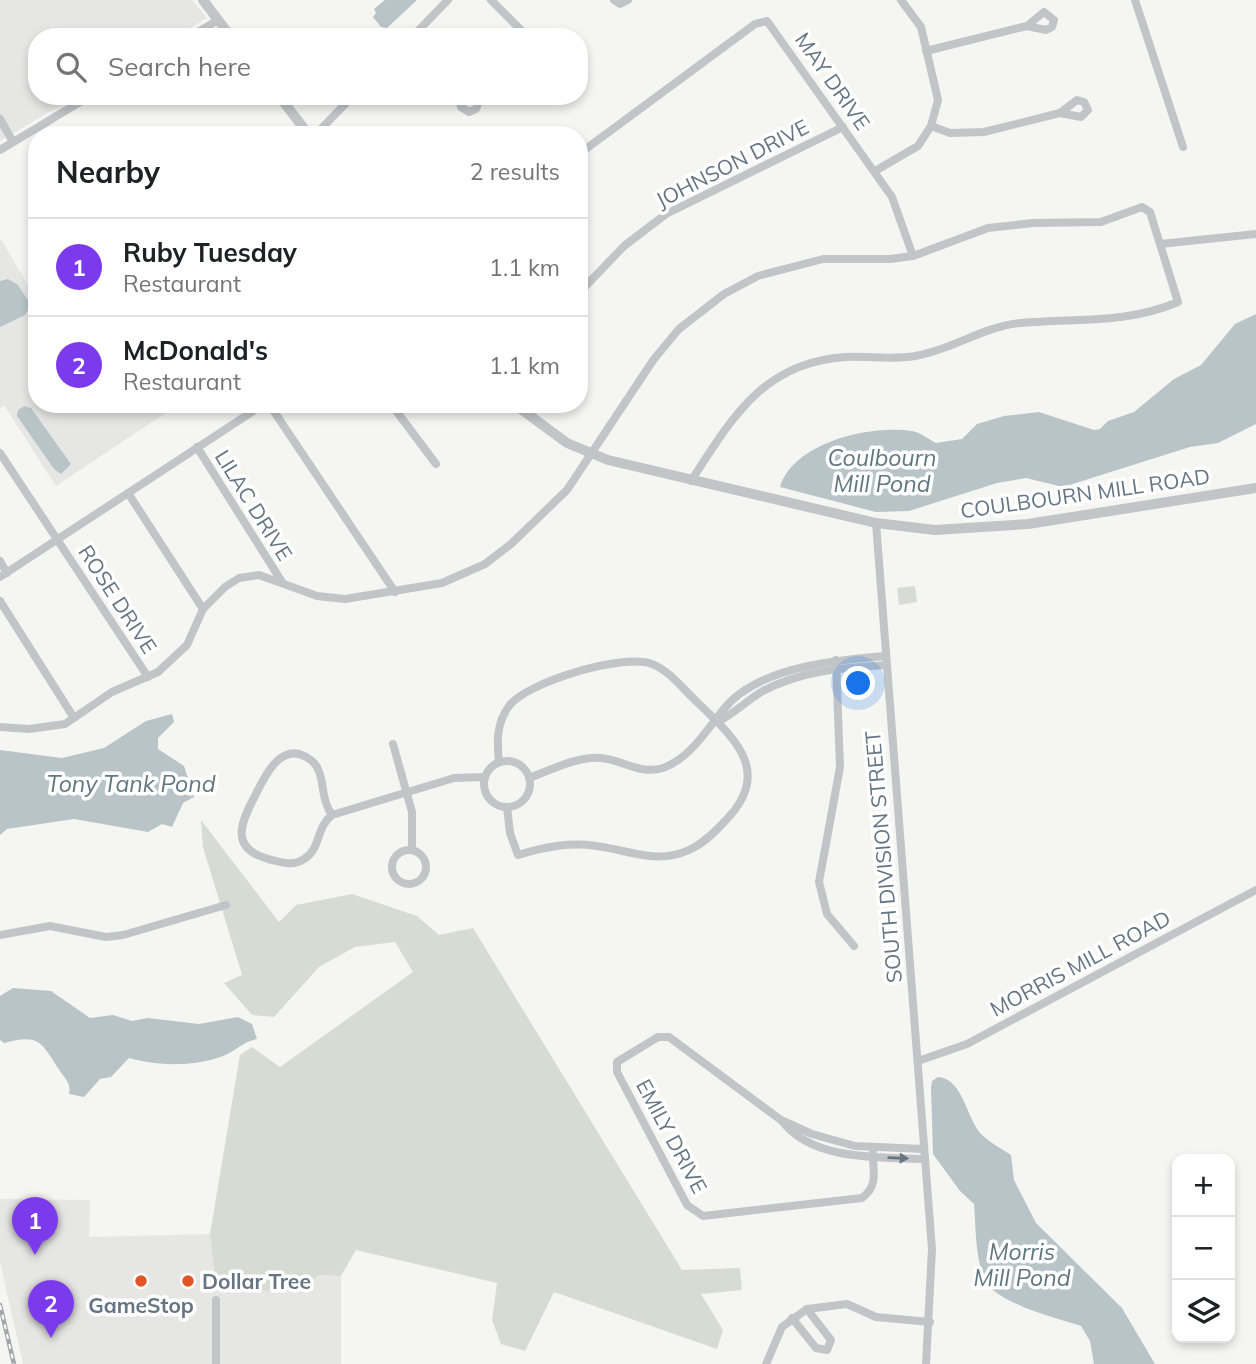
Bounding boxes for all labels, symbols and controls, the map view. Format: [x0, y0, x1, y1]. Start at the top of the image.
street label: MAY DRIVE [790, 27, 876, 135]
search box [28, 28, 588, 105]
icon: search [52, 48, 90, 86]
text: Search here [108, 50, 251, 83]
street label: JOHNSON DRIVE [651, 113, 813, 213]
text: Nearby [56, 153, 160, 191]
text: 2 results [470, 157, 560, 186]
text: Ruby Tuesday [123, 236, 297, 269]
text: 1 [72, 253, 86, 282]
text: 1.1 km [489, 253, 560, 282]
text: Restaurant [123, 269, 241, 298]
text: McDonald's [123, 334, 268, 367]
text: 2 [72, 351, 86, 380]
text: 1.1 km [489, 351, 560, 380]
text: Restaurant [123, 367, 241, 396]
water label: Coulbourn Mill Pond [828, 443, 936, 498]
street label: LILAC DRIVE [210, 445, 298, 565]
street label: COULBOURN MILL ROAD [959, 463, 1211, 523]
street label: ROSE DRIVE [73, 540, 163, 658]
your location [841, 666, 875, 700]
street label: SOUTH DIVISION STREET [859, 729, 907, 984]
water label: Tony Tank Pond [47, 769, 216, 798]
street label: MORRIS MILL ROAD [985, 904, 1175, 1022]
street label: EMILY DRIVE [631, 1074, 713, 1198]
one-way arrow [887, 1153, 909, 1164]
map controls [1172, 1154, 1235, 1343]
button: + [1172, 1154, 1235, 1217]
pin: 1 [12, 1197, 58, 1255]
button: − [1172, 1217, 1235, 1280]
water label: Morris Mill Pond [973, 1237, 1071, 1292]
place label: Dollar Tree [202, 1268, 311, 1294]
marker: GameStop [133, 1273, 149, 1289]
marker: Dollar Tree [180, 1273, 196, 1289]
pin: 2 [28, 1280, 74, 1338]
button: layers [1172, 1280, 1235, 1343]
place label: GameStop [88, 1292, 194, 1318]

